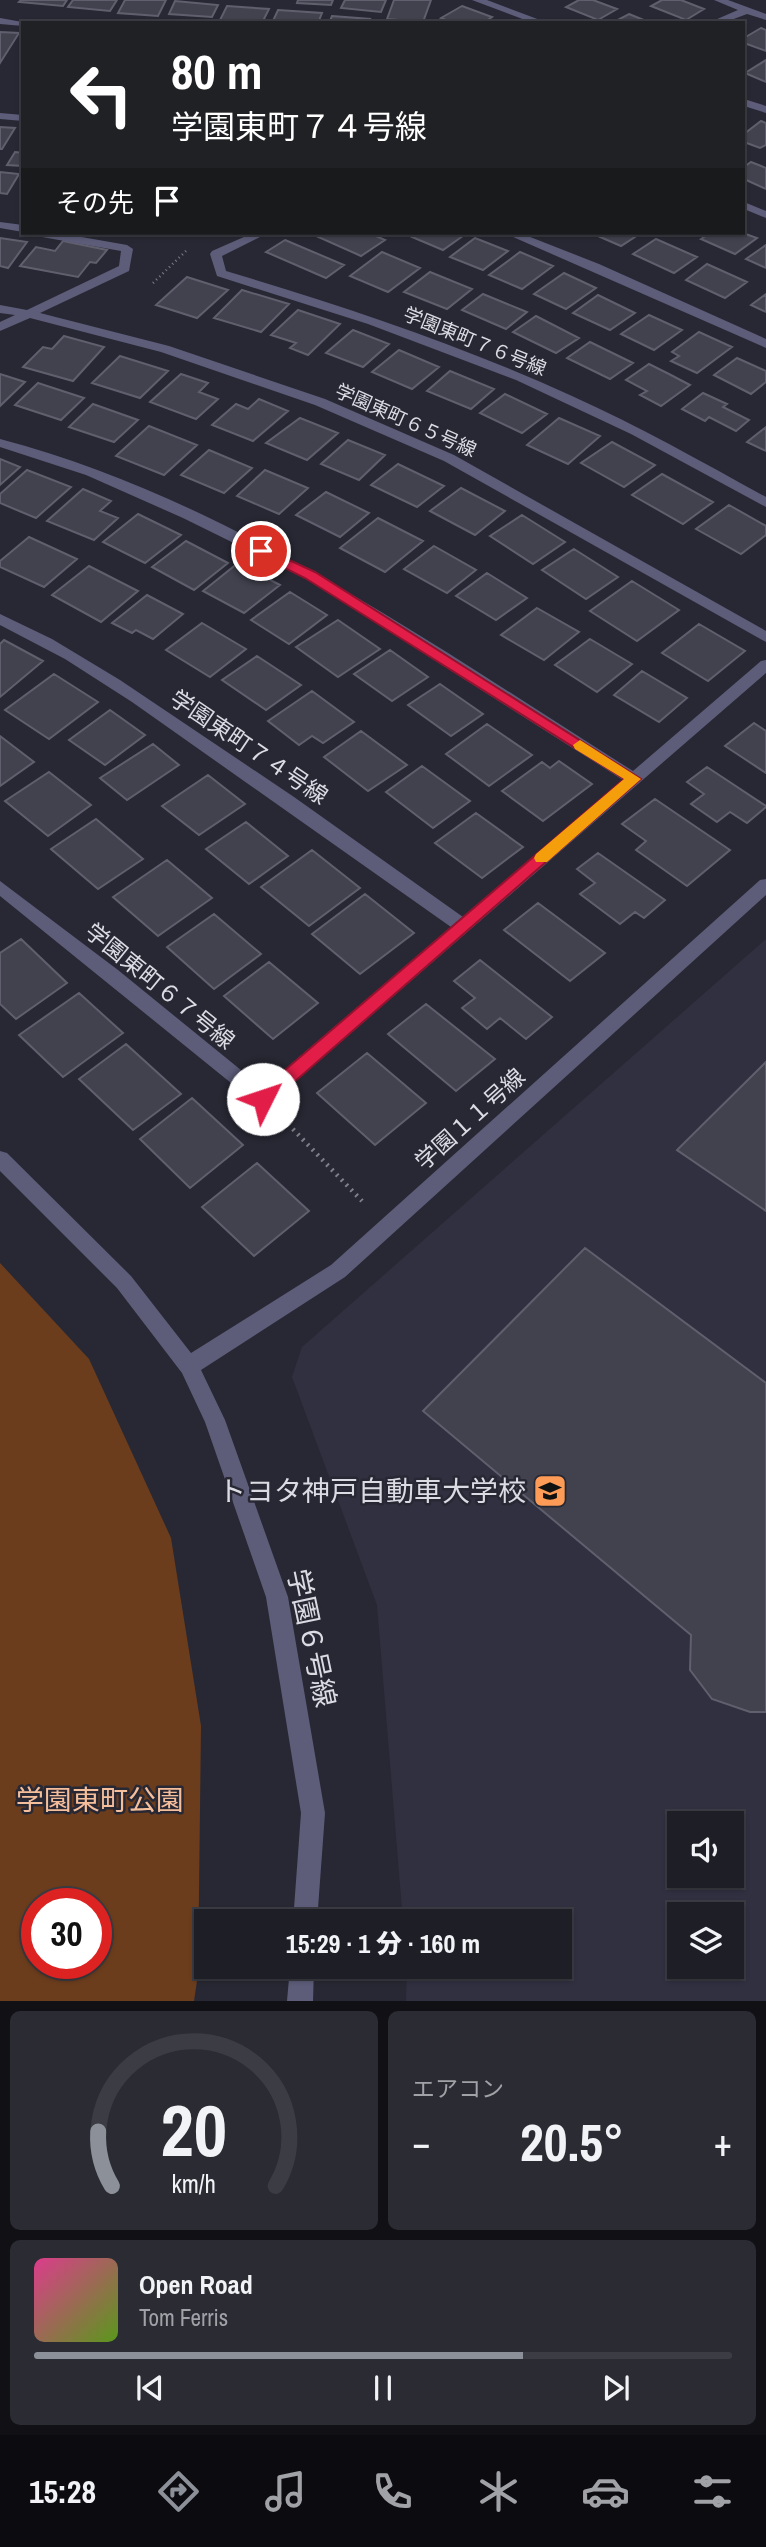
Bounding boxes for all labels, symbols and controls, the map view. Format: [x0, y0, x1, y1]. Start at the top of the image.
text: 80 m [171, 38, 263, 104]
icon: left [56, 49, 147, 140]
text: 学園東町７４号線 [171, 105, 427, 148]
icon: arrive [148, 182, 186, 220]
text: その先 [56, 185, 134, 220]
street label: 学園東町７６号線 [400, 300, 550, 382]
street label: 学園東町６５号線 [331, 377, 481, 463]
pin [231, 521, 291, 581]
icon: arrive [242, 532, 280, 570]
street label: 学園東町７４号線 [164, 682, 334, 811]
street label: 学園東町６７号線 [79, 916, 242, 1056]
street label: 学園１１号線 [408, 1061, 531, 1176]
position arrow [226, 1062, 300, 1136]
place label: トヨタ神戸自動車大学校 [218, 1472, 526, 1510]
school or university icon: トヨタ神戸自動車大学校 [531, 1472, 569, 1510]
street label: 学園６号線 [279, 1566, 345, 1710]
park label: 学園東町公園 [16, 1781, 184, 1819]
map controls [667, 1811, 744, 1979]
button: sound [667, 1811, 744, 1888]
speed limit sign: 30 [21, 1888, 112, 1979]
button: layers [667, 1902, 744, 1979]
text: 15:29 · 1 分 · 160 m [286, 1926, 480, 1961]
text: エアコン [412, 2073, 504, 2104]
text: 20 [161, 2082, 227, 2180]
text: 20.5° [520, 2107, 624, 2177]
text: − [412, 2117, 430, 2168]
text: + [714, 2117, 732, 2168]
text: km/h [172, 2167, 216, 2201]
text: Open Road [139, 2267, 253, 2302]
text: Tom Ferris [139, 2302, 228, 2333]
icon: previous [131, 2369, 169, 2407]
icon: pause [364, 2369, 402, 2407]
icon: next [597, 2369, 635, 2407]
icon: directions [154, 2467, 203, 2516]
icon: music [261, 2467, 310, 2516]
icon: phone [368, 2467, 417, 2516]
icon: climate [474, 2467, 523, 2516]
icon: car [581, 2467, 630, 2516]
icon: filters [688, 2467, 737, 2516]
text: 15:28 [29, 2470, 96, 2513]

